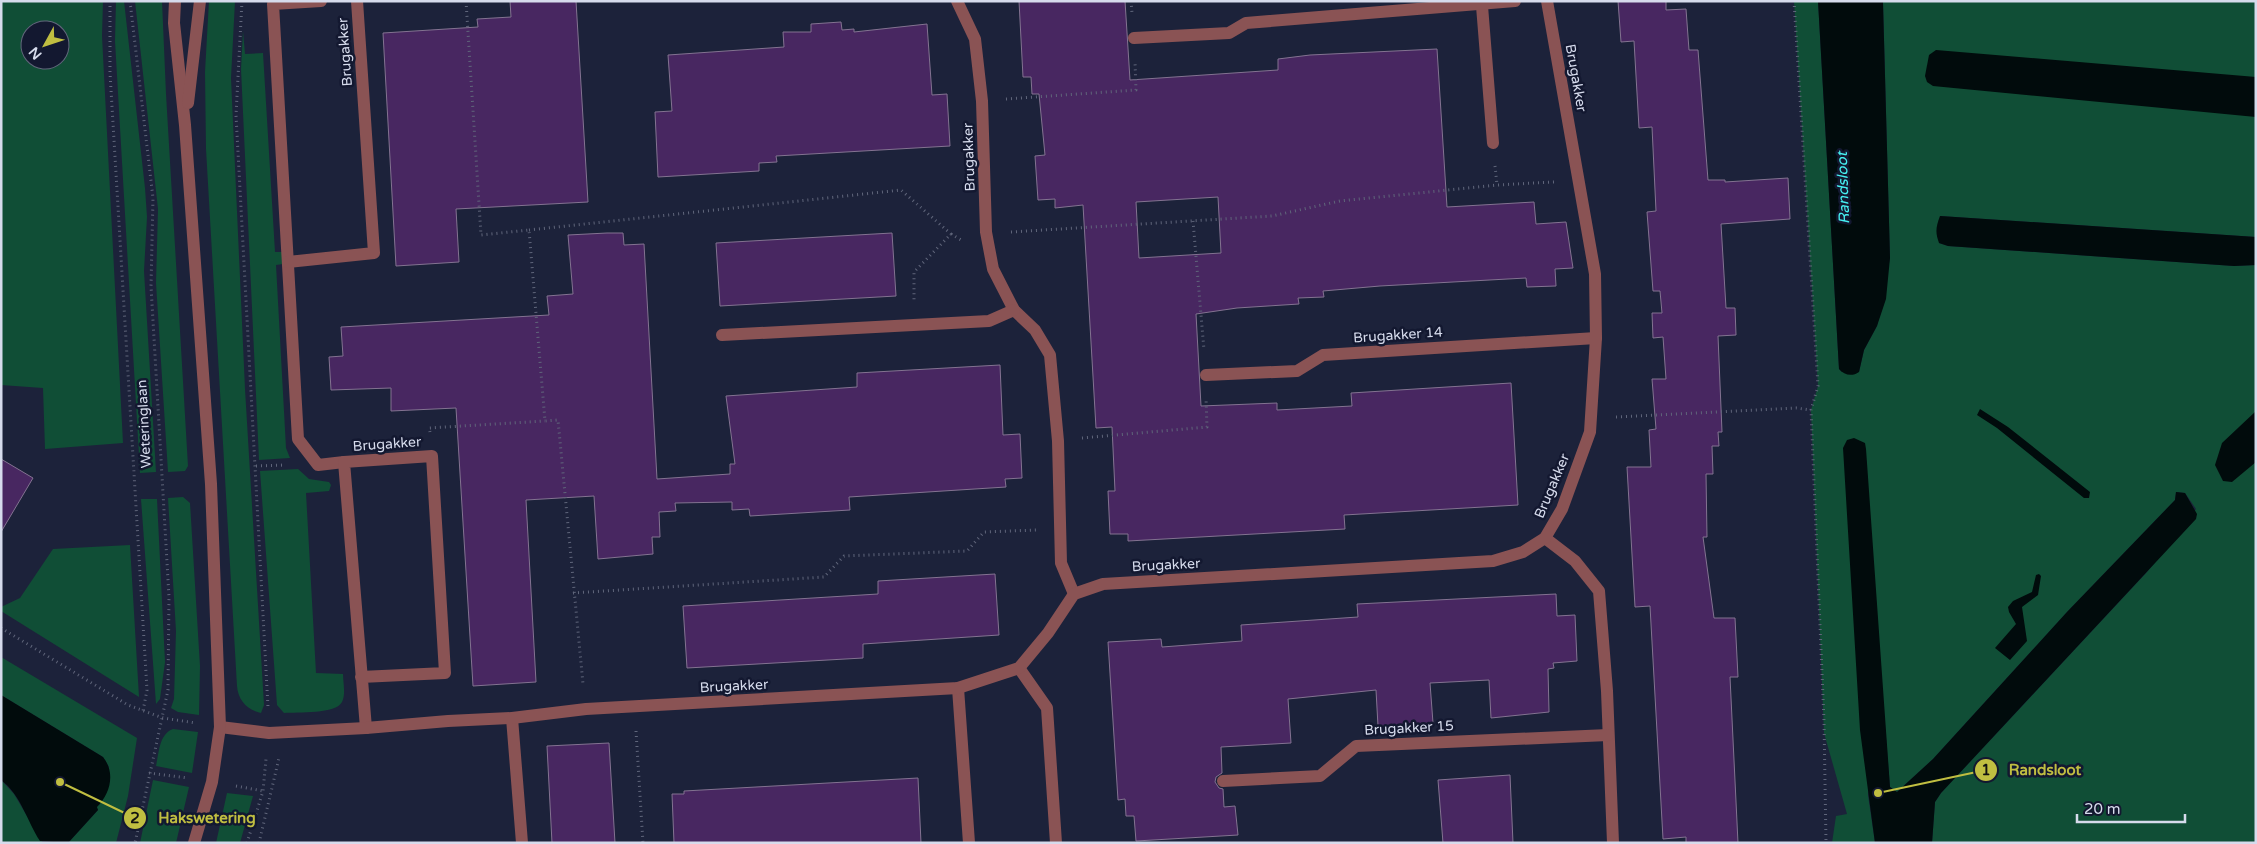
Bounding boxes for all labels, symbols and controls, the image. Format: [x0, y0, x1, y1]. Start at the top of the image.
street label: Brugakker [334, 17, 356, 87]
north arrow [20, 20, 70, 70]
text: N [25, 43, 46, 63]
street label: Brugakker [1562, 43, 1590, 114]
street label: Brugakker [959, 122, 979, 192]
water label: Randsloot [1833, 149, 1853, 225]
street label: Brugakker 14 [1353, 323, 1444, 347]
street label: Weteringlaan [133, 379, 155, 469]
street label: Brugakker [352, 433, 422, 455]
street label: Brugakker [1531, 451, 1573, 521]
street label: Brugakker [1131, 555, 1201, 575]
street label: Brugakker [699, 676, 769, 696]
street label: Brugakker 15 [1364, 717, 1454, 739]
callout: Randsloot [1973, 755, 2091, 785]
text: 1 [1981, 761, 1991, 779]
text: Randsloot [2009, 761, 2082, 779]
scale bar [2077, 792, 2184, 824]
text: 20 m [2084, 800, 2121, 818]
callout: Hakswetering [123, 803, 265, 833]
text: 2 [130, 809, 140, 827]
text: Hakswetering [158, 809, 256, 828]

